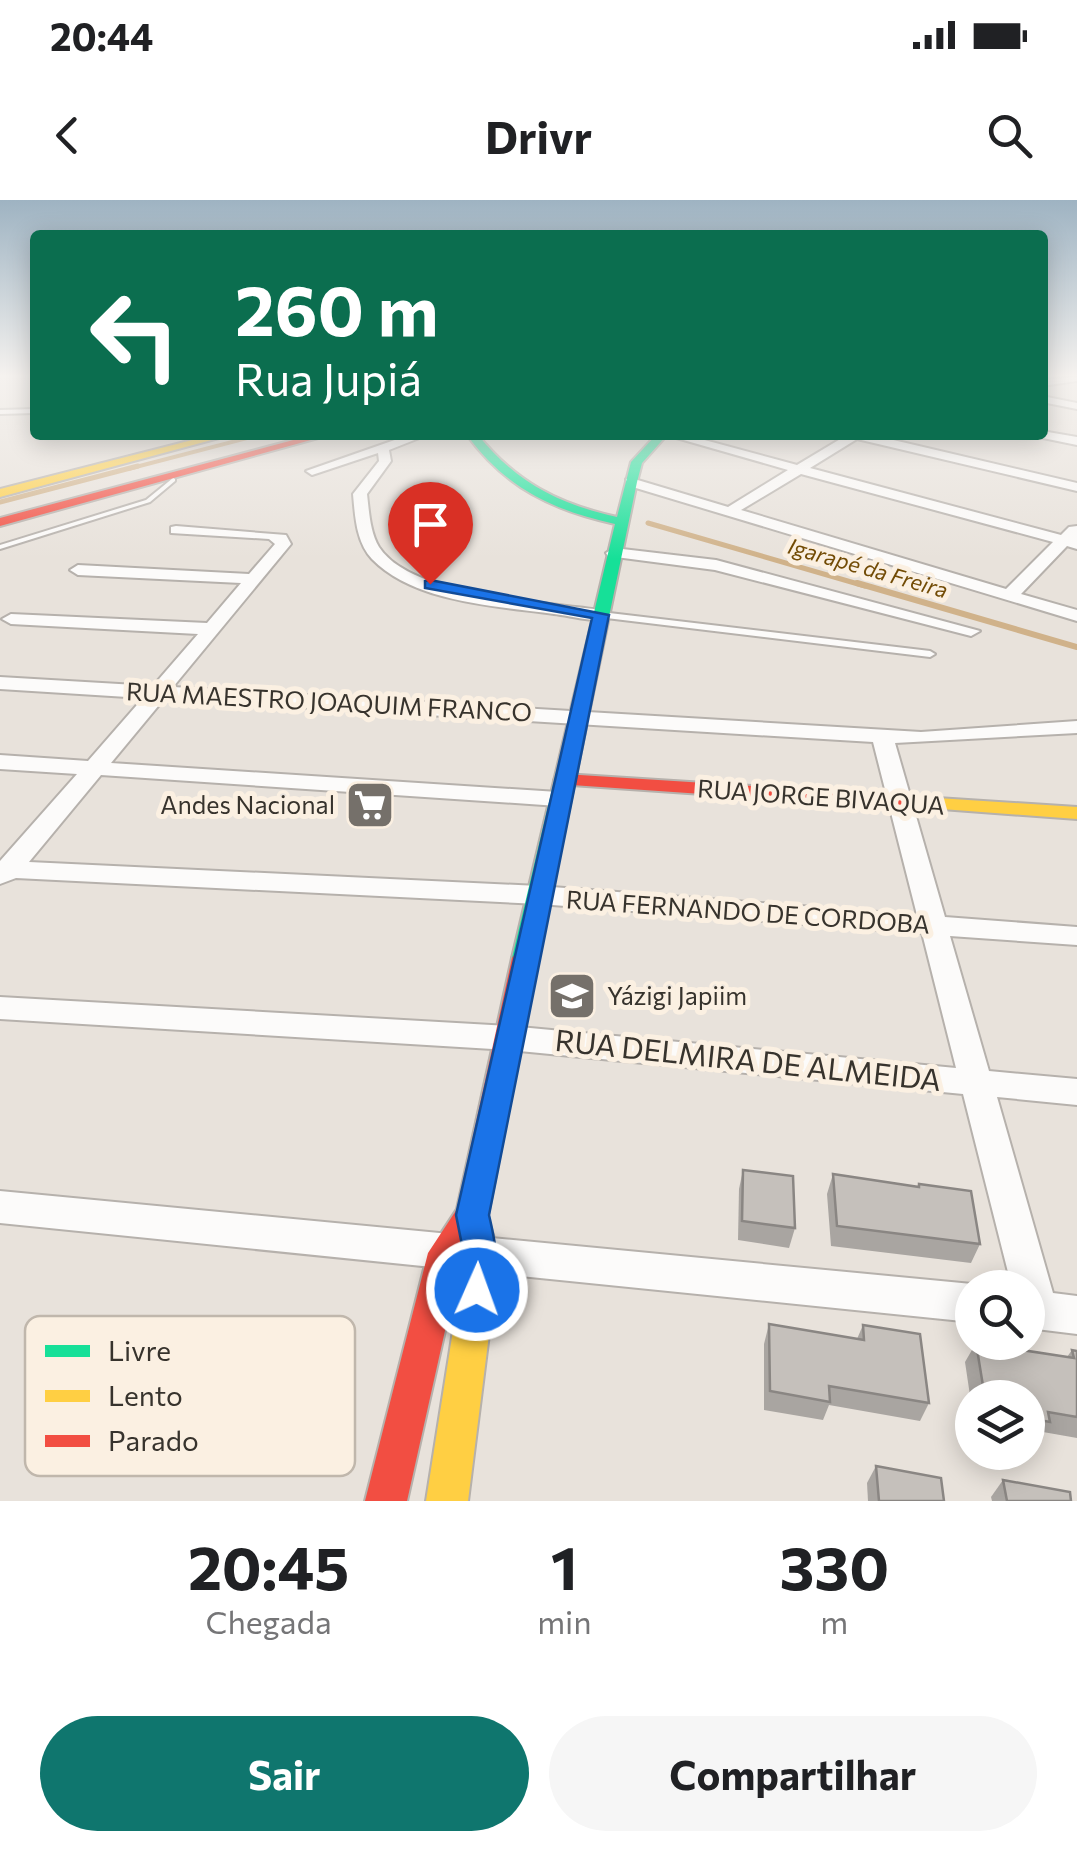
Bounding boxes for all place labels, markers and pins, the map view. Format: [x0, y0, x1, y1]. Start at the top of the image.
pin [388, 482, 473, 585]
supermarket icon: Andes Nacional [344, 779, 396, 831]
place label: Andes Nacional [160, 789, 335, 819]
school or university icon: Yázigi Japiim [546, 970, 598, 1022]
place label: Yázigi Japiim [607, 980, 747, 1010]

